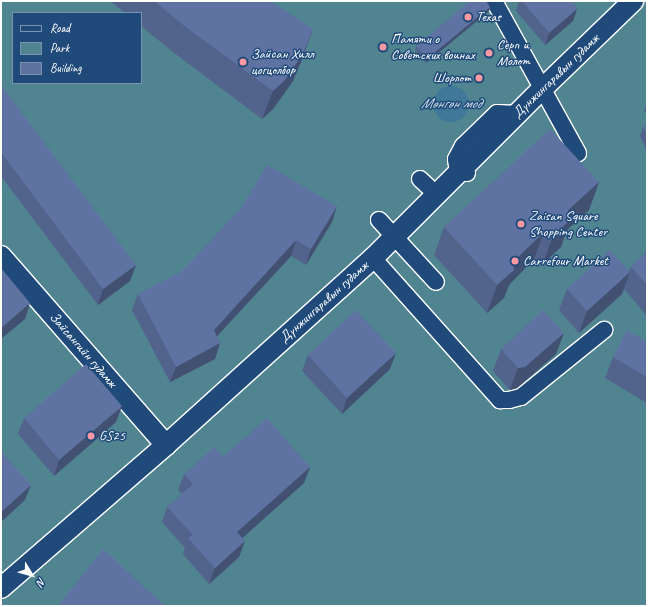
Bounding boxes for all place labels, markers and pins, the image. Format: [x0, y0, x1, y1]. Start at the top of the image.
place label: Texas [476, 9, 501, 25]
marker: Texas [463, 12, 473, 22]
place label: Памяти о Советских воинах [391, 31, 474, 64]
place label: Серп и Молот [497, 37, 530, 70]
marker: Памяти о Советских воинах [378, 42, 388, 52]
place label: Зайсан Хилл цогцолбор [251, 46, 312, 78]
marker: Серп и Молот [484, 48, 494, 58]
marker: Зайсан Хилл цогцолбор [238, 57, 248, 67]
place label: Шорлот [433, 70, 471, 86]
marker: Шорлот [474, 73, 484, 83]
place label: Zaisan Square Shopping Center [529, 208, 607, 240]
marker: Zaisan Square Shopping Center [516, 219, 526, 229]
place label: Carrefour Market [523, 253, 609, 269]
marker: Carrefour Market [510, 256, 520, 266]
place label: GS25 [99, 428, 125, 444]
marker: GS25 [86, 431, 96, 441]

